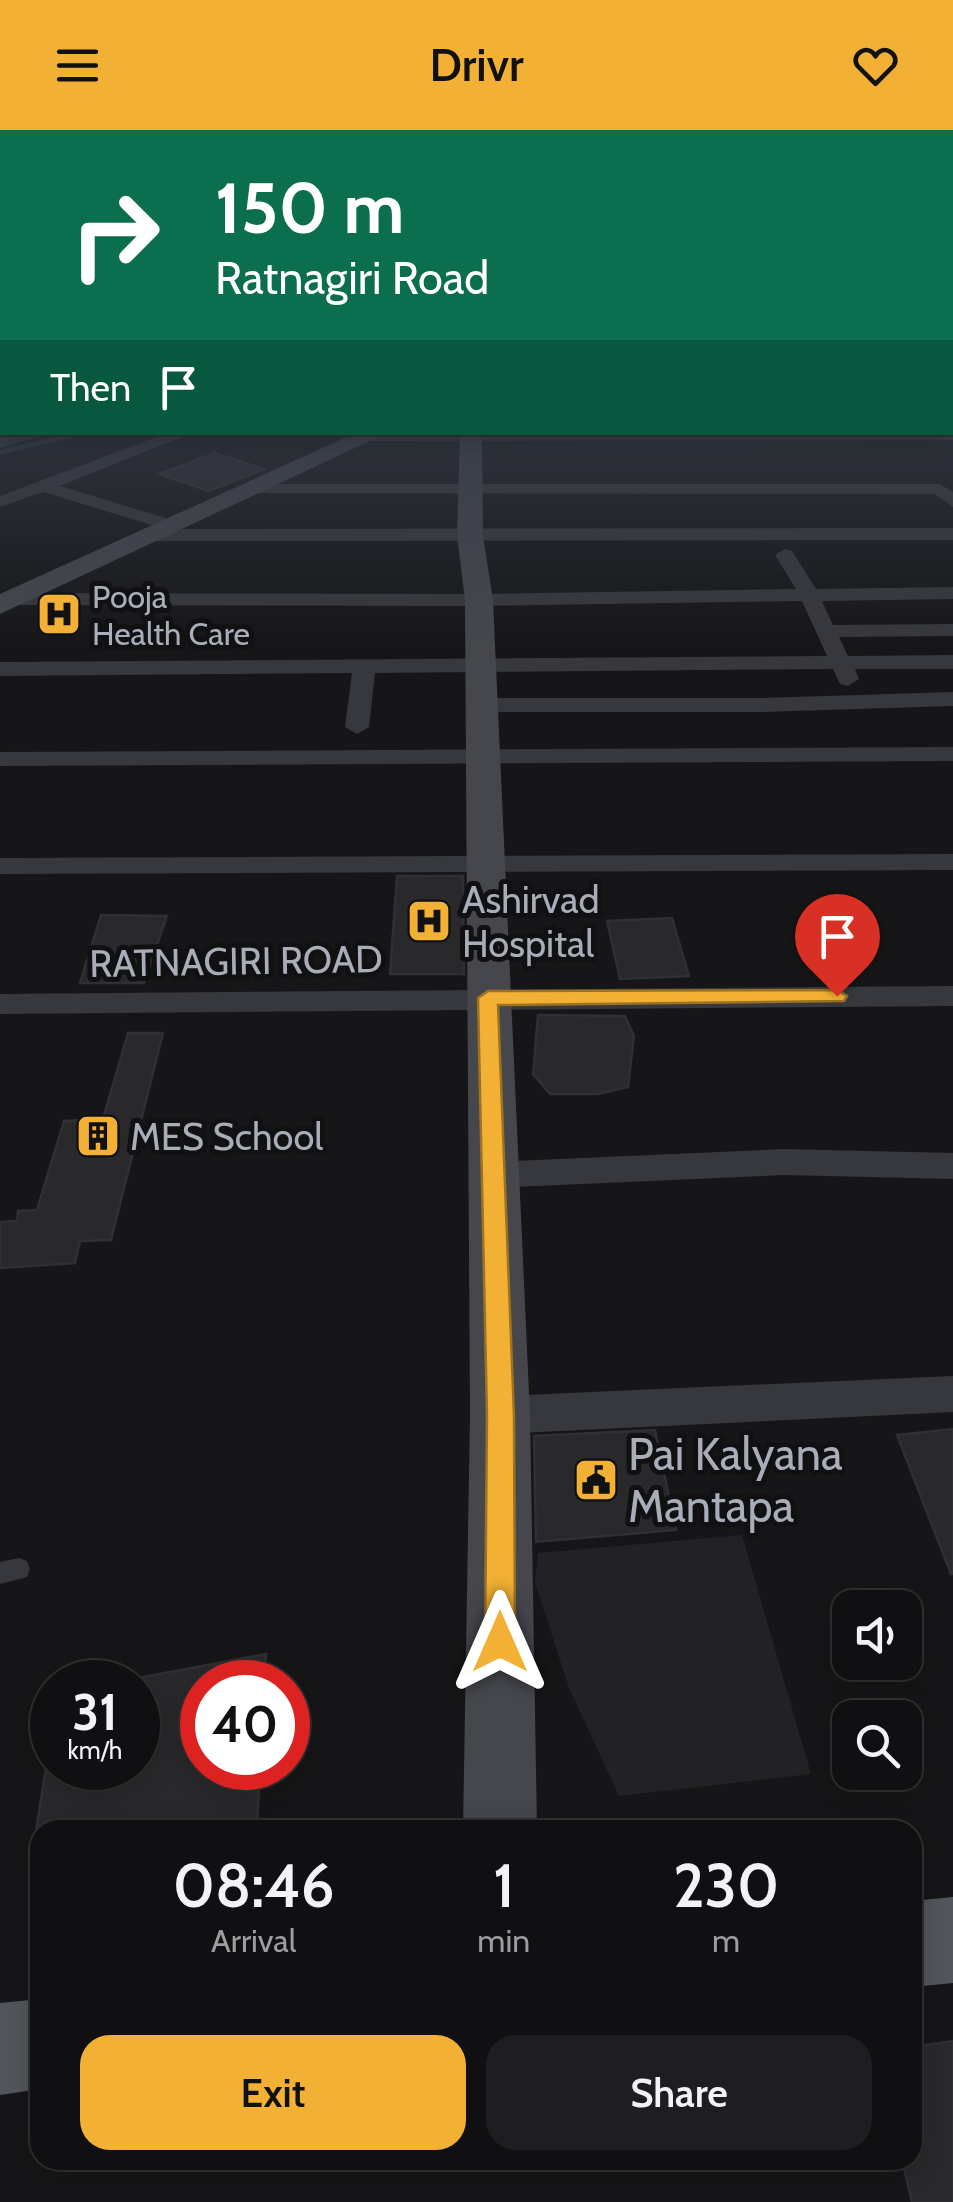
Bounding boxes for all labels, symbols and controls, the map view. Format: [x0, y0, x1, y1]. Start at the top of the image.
icon: menu [50, 38, 105, 93]
text: Drivr [429, 38, 524, 92]
icon: heart [848, 38, 903, 93]
text: 150 m [215, 165, 404, 251]
icon: right [50, 170, 180, 300]
text: Ratnagiri Road [215, 251, 489, 305]
icon: arrive [151, 360, 206, 415]
text: Then [50, 364, 131, 411]
place label: Pooja Health Care [92, 577, 250, 653]
hospital icon: Pooja Health Care [36, 591, 82, 637]
place label: Ashirvad Hospital [462, 876, 600, 967]
pin [795, 894, 880, 997]
hospital icon: Ashirvad Hospital [406, 898, 452, 944]
icon: arrive [810, 909, 865, 964]
street label: RATNAGIRI ROAD [89, 935, 383, 987]
building icon: MES School [75, 1113, 121, 1159]
place label: MES School [130, 1113, 323, 1160]
place label: Pai Kalyana Mantapa [628, 1427, 843, 1533]
public building icon: Pai Kalyana Mantapa [573, 1457, 619, 1503]
position arrow [448, 1590, 552, 1694]
map controls [832, 1590, 922, 1790]
button: sound [832, 1590, 922, 1680]
speed limit sign: 40 [180, 1660, 310, 1790]
text: 31 [72, 1682, 118, 1743]
button: search [832, 1700, 922, 1790]
text: km/h [68, 1735, 122, 1765]
text: 08:46 [173, 1849, 335, 1922]
text: 1 [493, 1849, 514, 1922]
text: 230 [673, 1849, 779, 1922]
text: Arrival [211, 1921, 296, 1960]
text: min [477, 1921, 530, 1960]
text: m [712, 1921, 740, 1960]
button: Exit [80, 2035, 466, 2150]
button: Share [486, 2035, 872, 2150]

